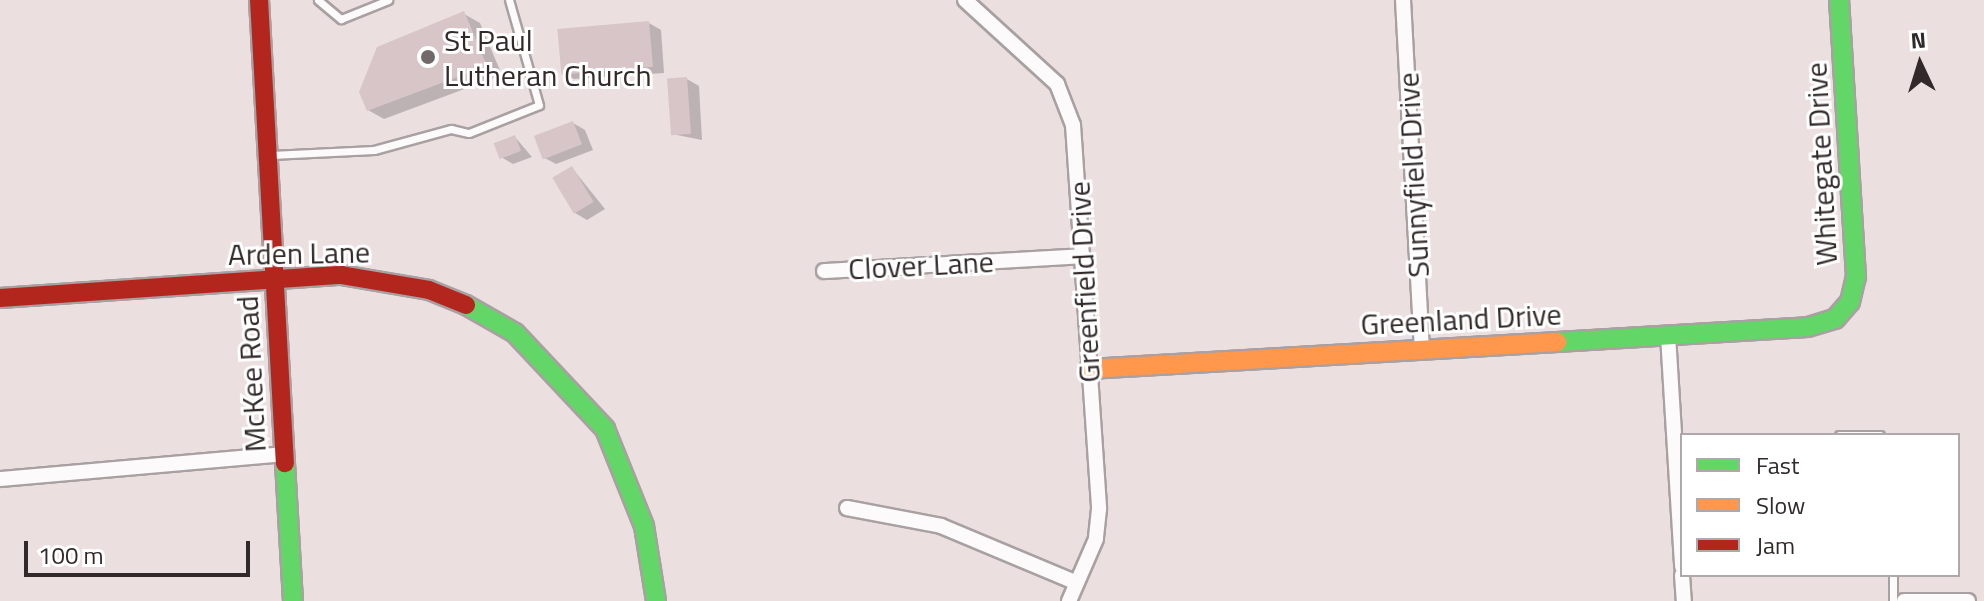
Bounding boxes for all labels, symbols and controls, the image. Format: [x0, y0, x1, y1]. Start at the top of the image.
place label: St Paul Lutheran Church [444, 22, 652, 92]
text: N [1910, 23, 1927, 58]
north arrow [1880, 24, 1960, 104]
marker: St Paul Lutheran Church [419, 48, 437, 66]
street label: Whitegate Drive [1798, 62, 1844, 266]
street label: Sunnyfield Drive [1390, 72, 1436, 278]
street label: Greenfield Drive [1061, 180, 1107, 384]
street label: Arden Lane [228, 234, 370, 272]
street label: Clover Lane [847, 243, 995, 287]
street label: McKee Road [229, 295, 273, 453]
street label: Greenland Drive [1360, 296, 1562, 342]
legend [1680, 433, 1960, 577]
text: Fast [1756, 447, 1799, 483]
text: Slow [1756, 487, 1805, 523]
scale bar [28, 525, 254, 575]
text: Jam [1756, 527, 1795, 563]
text: 100 m [38, 537, 104, 573]

